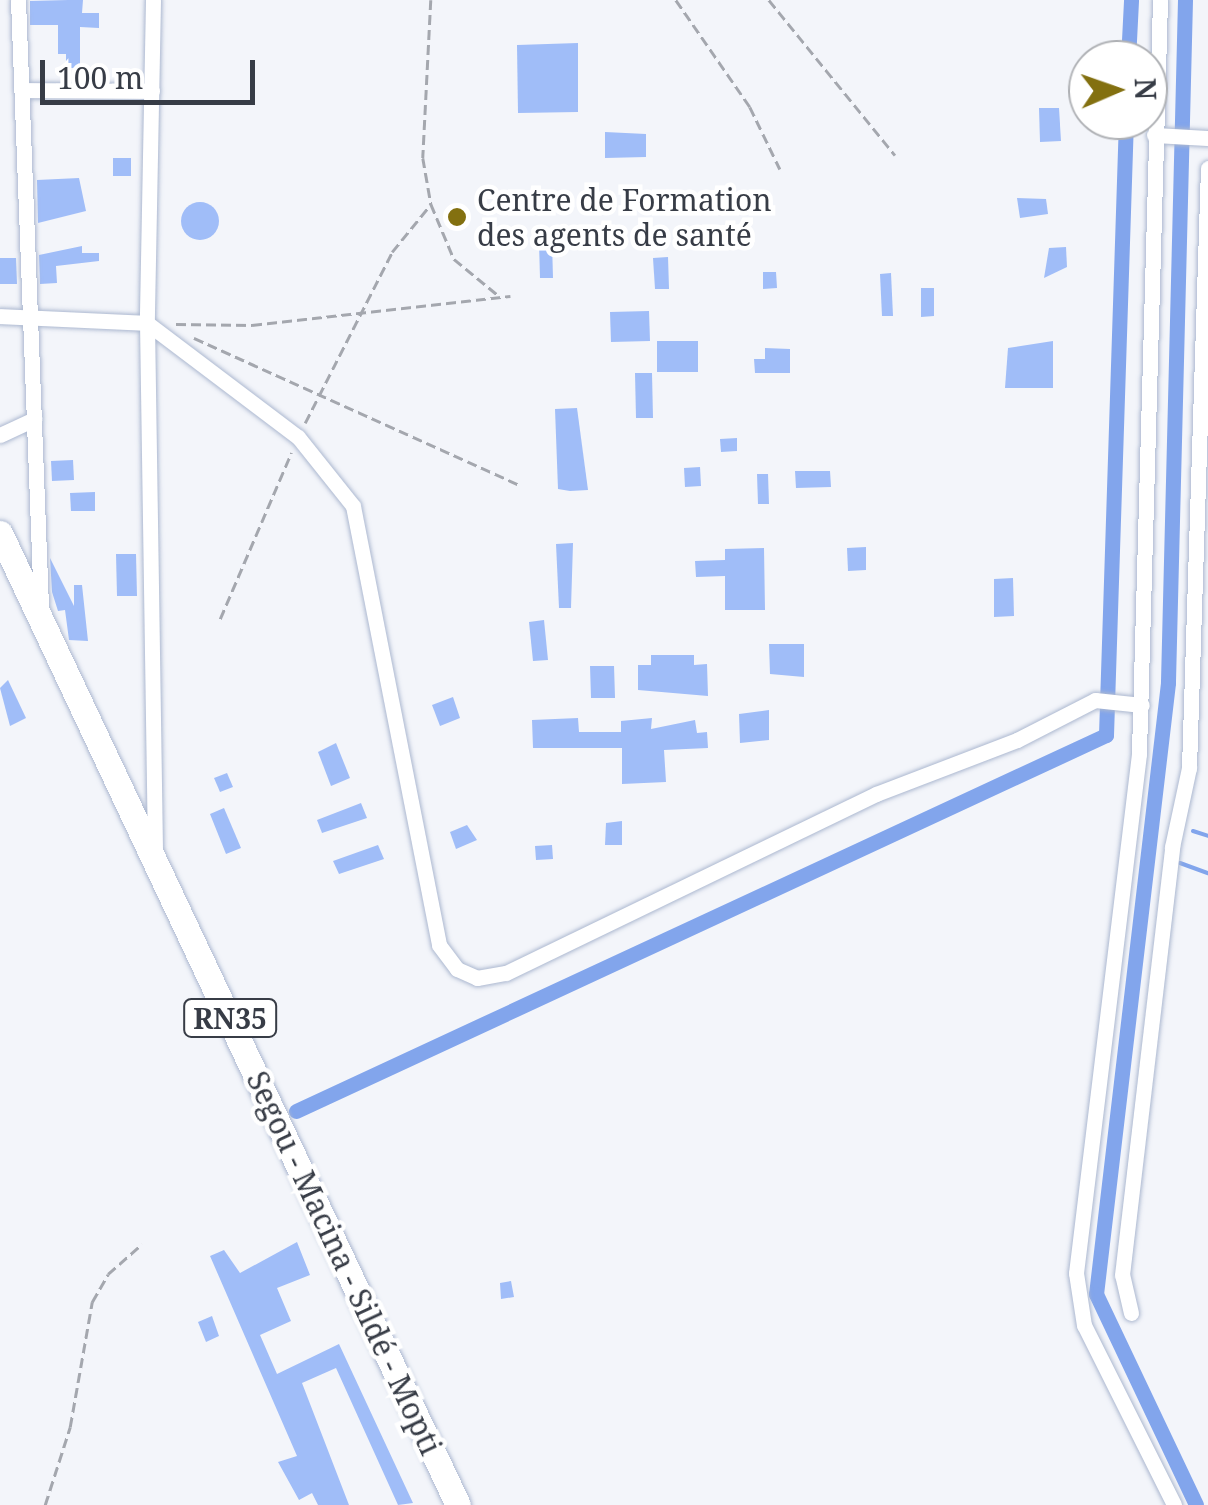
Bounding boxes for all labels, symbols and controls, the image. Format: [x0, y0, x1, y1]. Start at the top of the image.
scale bar [45, 40, 260, 102]
north arrow [1068, 40, 1168, 140]
text: 100 m [57, 57, 143, 98]
text: N [1127, 77, 1165, 101]
place label: Centre de Formation des agents de santé [477, 182, 772, 252]
marker: Centre de Formation des agents de santé [446, 206, 468, 228]
road number: RN35 [182, 995, 278, 1041]
street label: Segou - Macina - Sildé - Mopti [239, 1066, 449, 1460]

